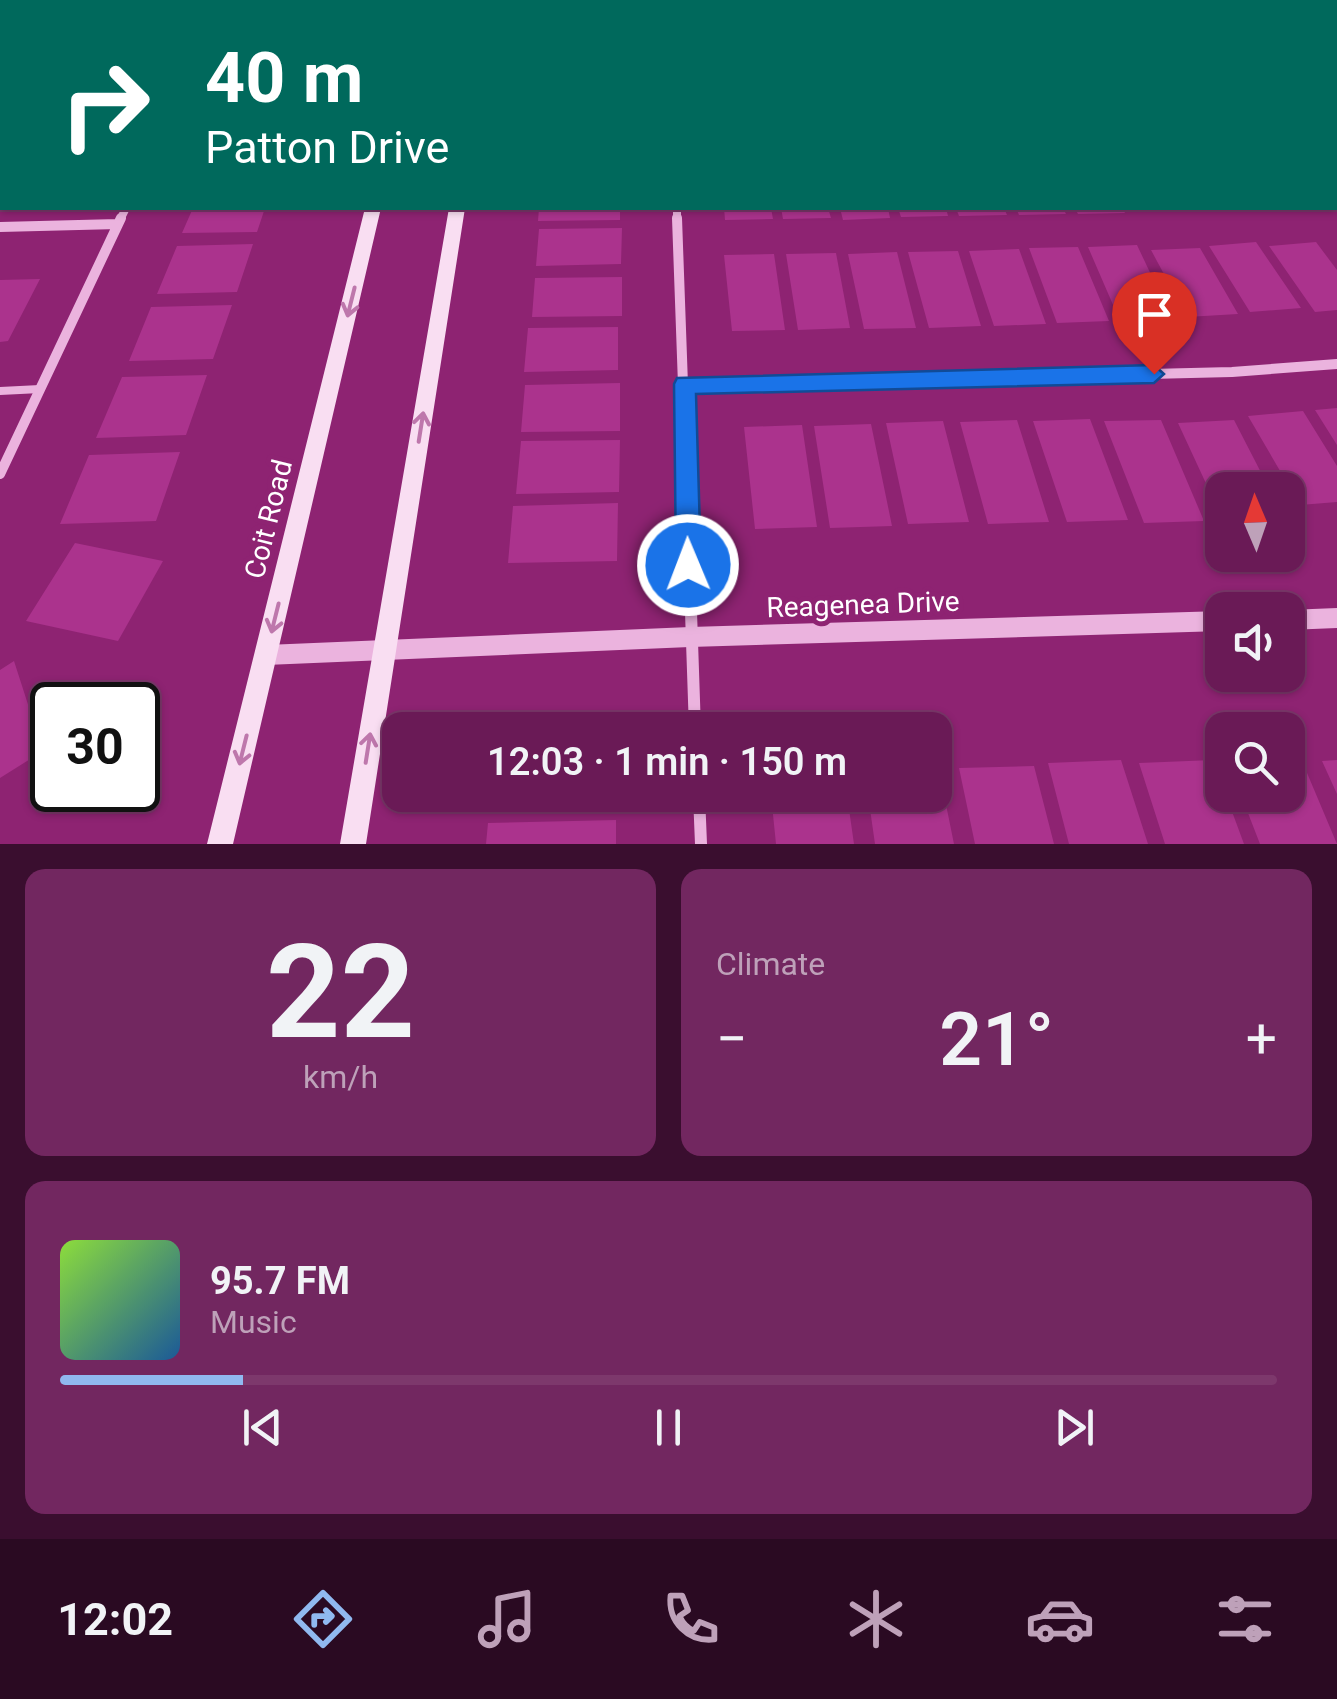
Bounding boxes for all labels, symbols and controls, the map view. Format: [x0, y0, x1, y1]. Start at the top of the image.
text: 40 m [205, 37, 363, 119]
icon: right [40, 40, 170, 170]
text: Patton Drive [205, 121, 449, 174]
pin [1112, 272, 1197, 375]
one-way arrow [340, 286, 359, 317]
icon: arrive [1127, 287, 1182, 342]
one-way arrow [412, 411, 431, 444]
street label: Coit Road [238, 456, 299, 582]
north arrow [1205, 472, 1305, 572]
map controls [1205, 472, 1305, 812]
position arrow [636, 513, 740, 617]
street label: Reagenea Drive [766, 585, 960, 624]
button: sound [1205, 592, 1305, 692]
one-way arrow [264, 602, 283, 633]
speed limit sign: 30 [30, 682, 160, 812]
button: search [1205, 712, 1305, 812]
one-way arrow [360, 732, 378, 764]
one-way arrow [233, 733, 251, 765]
text: 12:03 · 1 min · 150 m [487, 740, 847, 784]
text: 22 [266, 916, 415, 1069]
text: Climate [716, 945, 825, 983]
text: 21° [939, 995, 1054, 1083]
text: − [716, 1007, 747, 1071]
text: + [1246, 1007, 1277, 1071]
text: km/h [303, 1058, 378, 1096]
text: 95.7 FM [210, 1259, 350, 1303]
text: Music [210, 1303, 297, 1341]
icon: previous [235, 1400, 290, 1455]
icon: pause [641, 1400, 696, 1455]
icon: next [1047, 1400, 1102, 1455]
icon: directions [288, 1584, 358, 1654]
icon: music [472, 1584, 542, 1654]
icon: phone [656, 1584, 726, 1654]
icon: climate [841, 1584, 911, 1654]
icon: car [1025, 1584, 1095, 1654]
icon: filters [1210, 1584, 1280, 1654]
text: 12:02 [57, 1593, 173, 1646]

